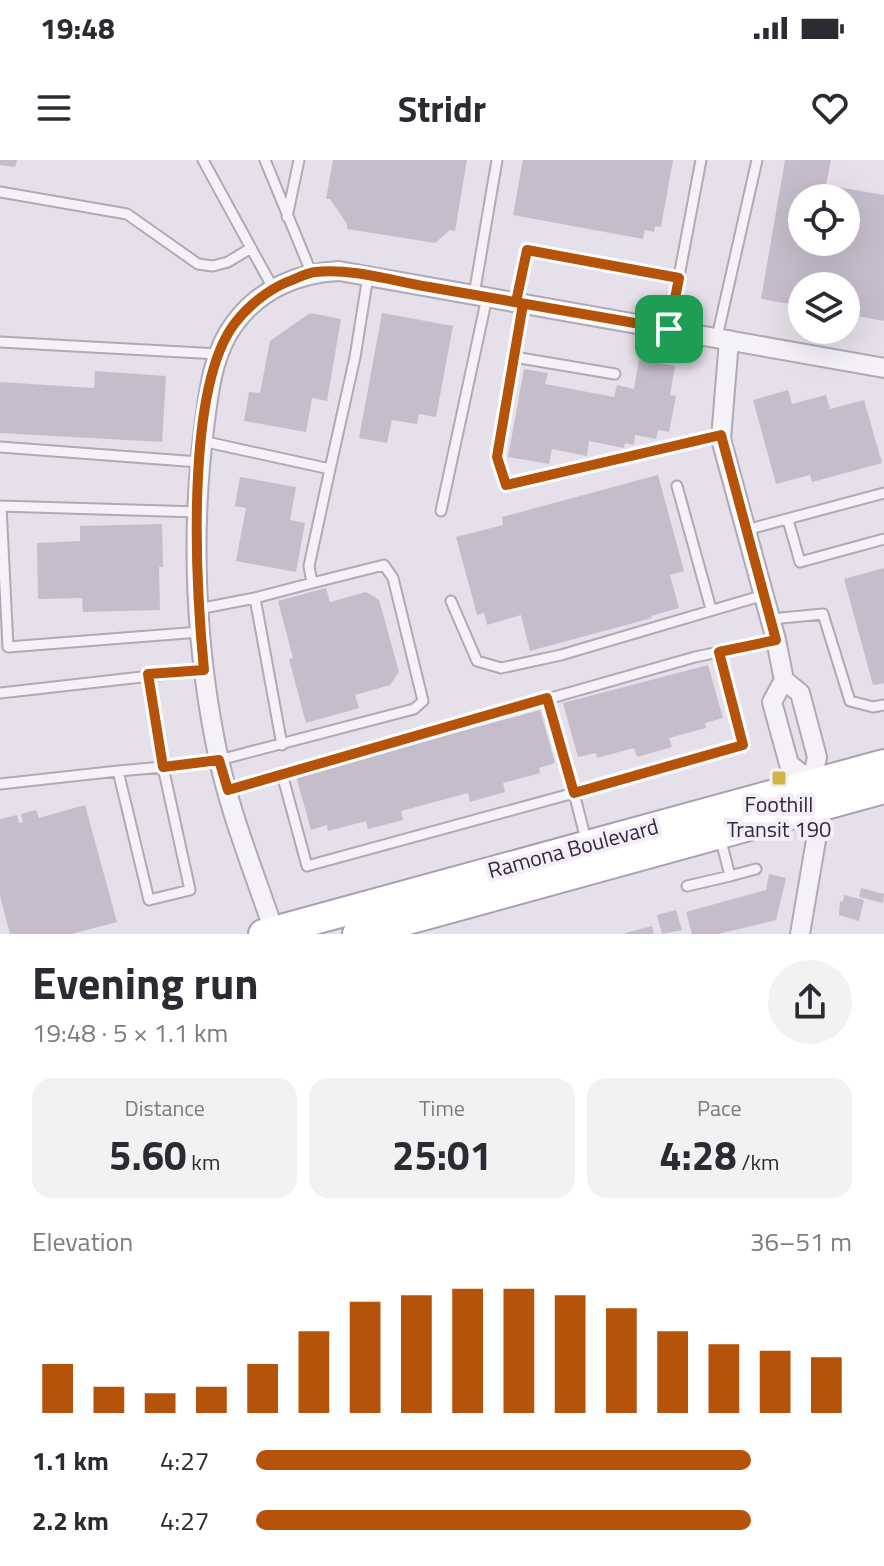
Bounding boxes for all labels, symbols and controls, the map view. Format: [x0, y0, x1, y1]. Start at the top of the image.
text: 19:48 [40, 5, 115, 51]
text: Stridr [398, 81, 486, 136]
icon: menu [32, 86, 76, 130]
icon: heart [808, 86, 852, 130]
map controls [788, 184, 860, 344]
button: locate [788, 184, 860, 256]
button: layers [788, 272, 860, 344]
pin [635, 295, 703, 363]
icon: arrive [647, 307, 691, 351]
marker: Foothill Transit 190 [770, 769, 788, 787]
place label: Foothill Transit 190 [727, 787, 831, 846]
street label: Ramona Boulevard [484, 809, 662, 887]
text: Evening run [32, 949, 259, 1016]
button: share [768, 960, 852, 1044]
text: 19:48 · 5 × 1.1 km [32, 1013, 228, 1052]
text: Distance [124, 1091, 205, 1125]
text: Time [419, 1091, 465, 1125]
text: Pace [697, 1091, 742, 1125]
text: 5.60 [109, 1125, 187, 1186]
text: 25:01 [392, 1125, 492, 1186]
text: 4:28 [659, 1125, 737, 1186]
text: km [187, 1145, 220, 1179]
text: /km [737, 1145, 779, 1179]
text: Elevation [32, 1222, 133, 1261]
text: 36–51 m [750, 1222, 852, 1261]
text: 1.1 km [32, 1441, 109, 1480]
text: 4:27 [160, 1441, 209, 1480]
text: 2.2 km [32, 1501, 109, 1540]
text: 4:27 [160, 1501, 209, 1540]

